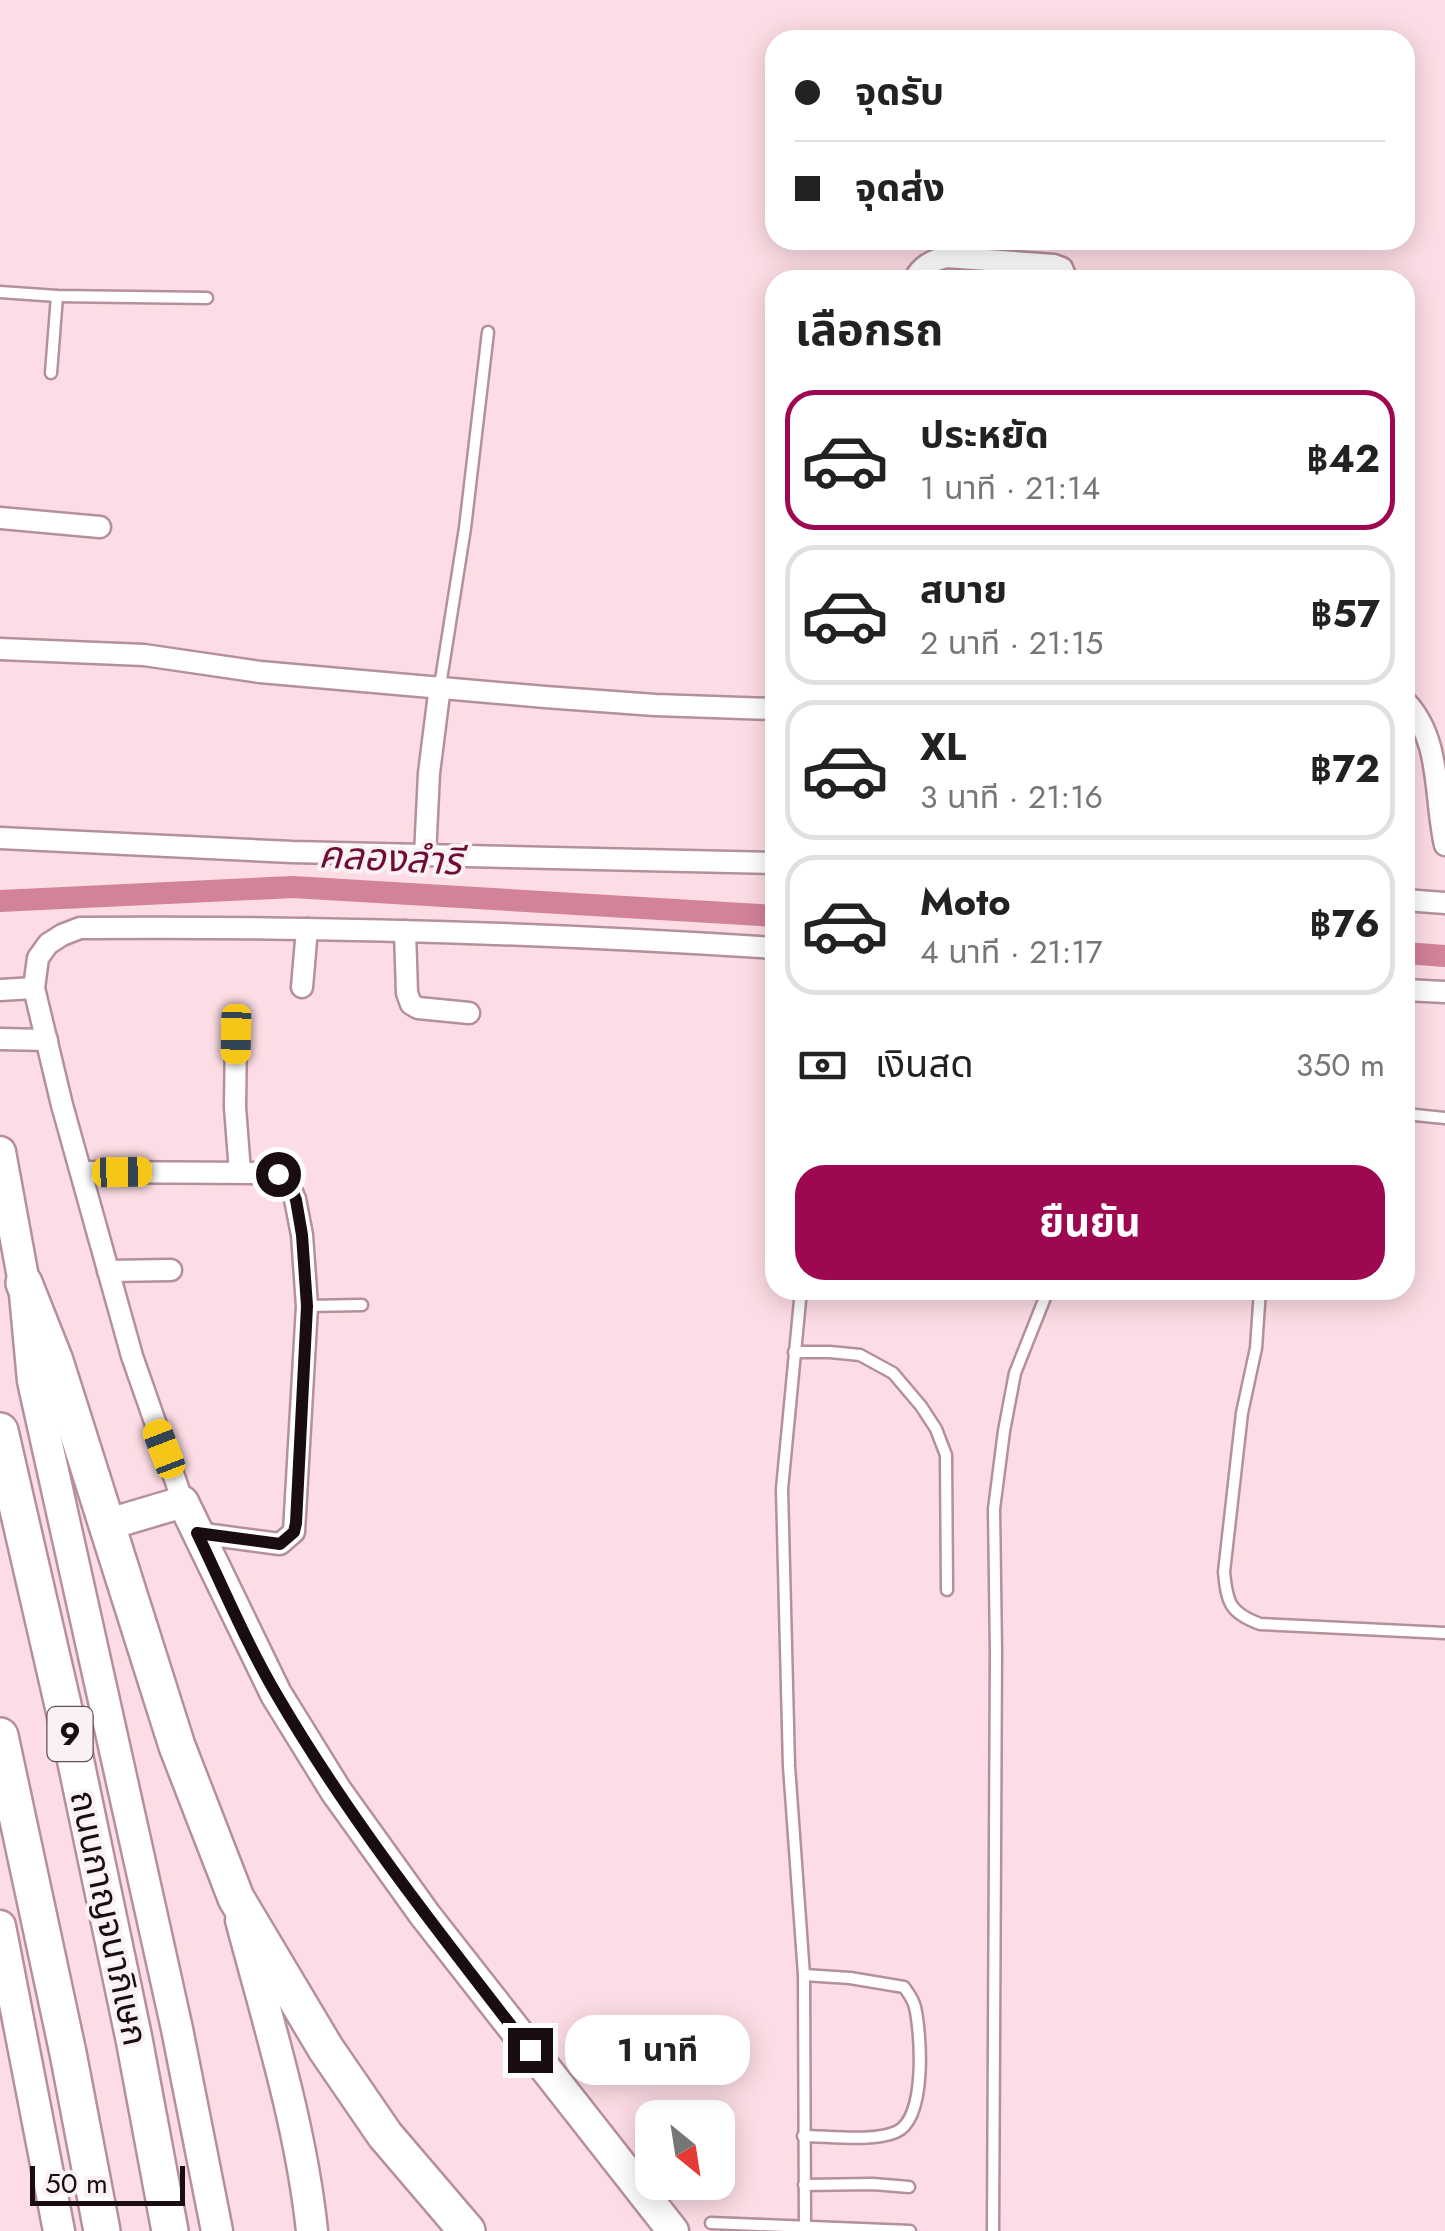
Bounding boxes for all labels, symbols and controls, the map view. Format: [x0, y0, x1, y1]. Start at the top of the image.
text: จุดรับ [855, 64, 944, 119]
text: จุดส่ง [855, 160, 945, 215]
text: เลือกรถ [795, 297, 943, 362]
text: ประหยัด [920, 407, 1049, 462]
icon: car [800, 415, 890, 505]
text: ฿42 [1306, 431, 1380, 486]
text: 1 นาที · 21:14 [920, 465, 1100, 511]
text: สบาย [920, 562, 1007, 617]
icon: car [800, 570, 890, 660]
text: ฿57 [1310, 586, 1380, 641]
text: 2 นาที · 21:15 [920, 620, 1103, 666]
text: XL [920, 719, 966, 774]
icon: car [800, 725, 890, 815]
text: ฿72 [1310, 741, 1380, 796]
text: 3 นาที · 21:16 [920, 774, 1103, 820]
water label: คลองลำรี [317, 826, 470, 889]
text: Moto [920, 874, 1011, 929]
icon: car [800, 880, 890, 970]
text: ฿76 [1310, 896, 1380, 951]
text: 4 นาที · 21:17 [920, 929, 1103, 975]
car [220, 1004, 252, 1064]
text: เงินสด [875, 1036, 974, 1091]
icon: cash [795, 1038, 850, 1093]
text: 350 m [1296, 1042, 1385, 1088]
route start [256, 1152, 301, 1197]
car [92, 1156, 152, 1188]
button: ยืนยัน [795, 1165, 1385, 1280]
car [139, 1416, 189, 1482]
road number: 9 [48, 1707, 92, 1761]
street label: ถนนกาญจนาภิเษก [58, 1786, 160, 2050]
callout: 1 นาที [565, 2015, 750, 2085]
text: 1 นาที [617, 2027, 698, 2073]
route end [508, 2028, 553, 2073]
north arrow [635, 2100, 735, 2200]
map controls [635, 2100, 735, 2200]
scale bar [30, 2161, 185, 2206]
text: 50 m [45, 2163, 108, 2204]

